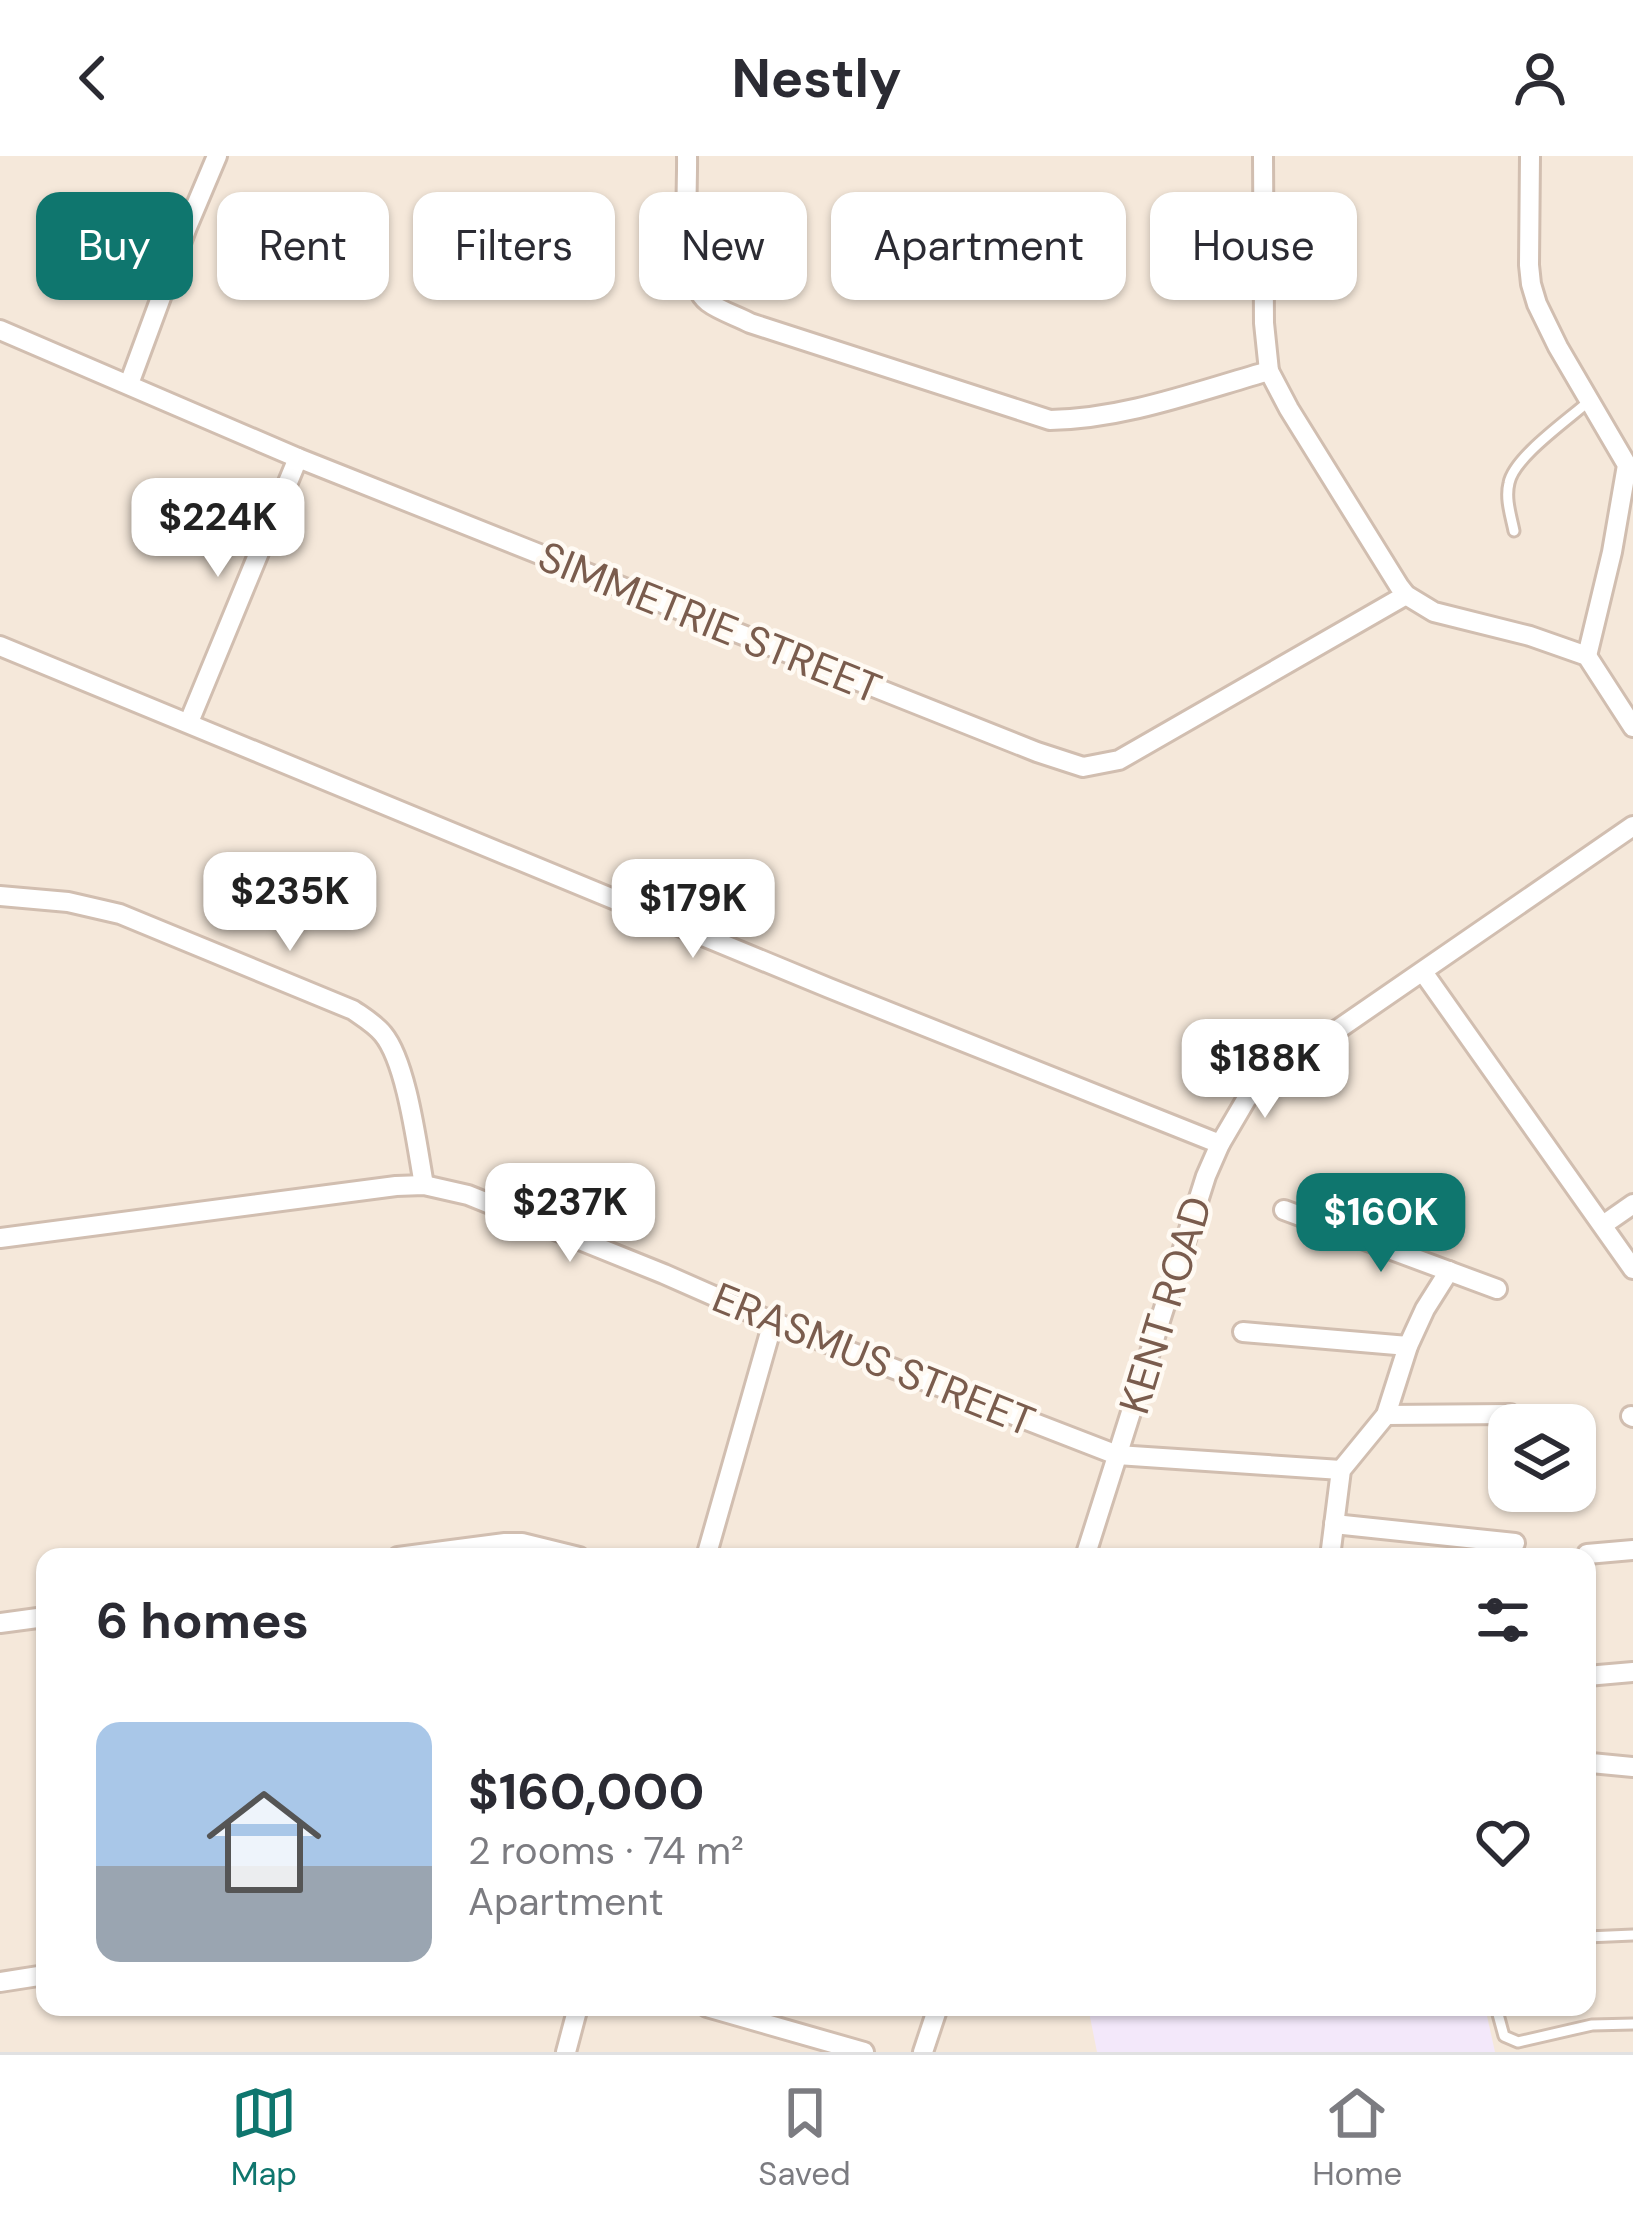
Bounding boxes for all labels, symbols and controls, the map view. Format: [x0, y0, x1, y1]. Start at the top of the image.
text: Nestly [731, 43, 902, 114]
icon: back [60, 45, 126, 111]
icon: person [1507, 45, 1573, 111]
chip: Buy [36, 192, 193, 300]
chip: Rent [217, 192, 389, 300]
chip: Filters [413, 192, 615, 300]
chip: New [639, 192, 807, 300]
chip: Apartment [831, 192, 1126, 300]
chip: House [1150, 192, 1357, 300]
pin: $224K [134, 478, 302, 580]
text: $224K [158, 491, 278, 542]
street label: SIMMETRIE STREET [530, 529, 889, 716]
pin: $235K [206, 852, 374, 954]
pin: $179K [609, 859, 777, 961]
text: $235K [230, 865, 350, 916]
text: $179K [639, 872, 747, 923]
pin: $188K [1181, 1019, 1349, 1121]
text: $188K [1209, 1032, 1321, 1083]
pin: $237K [486, 1163, 654, 1265]
pin: $160K [1297, 1173, 1465, 1275]
text: $237K [512, 1176, 628, 1227]
text: $160K [1323, 1186, 1439, 1237]
street label: KENT ROAD [1106, 1190, 1225, 1420]
street label: ERASMUS STREET [705, 1270, 1043, 1449]
map controls [1488, 1404, 1596, 1512]
button: layers [1488, 1404, 1596, 1512]
text: 6 homes [96, 1587, 309, 1654]
icon: filters [1470, 1587, 1536, 1653]
text: $160,000 [468, 1758, 704, 1825]
icon: home [192, 1770, 336, 1914]
icon: heart [1470, 1809, 1536, 1875]
text: 2 rooms · 74 m² [468, 1825, 744, 1876]
text: Apartment [468, 1876, 664, 1927]
tab: Map [231, 2080, 297, 2195]
tab: Saved [758, 2080, 851, 2195]
tab: Home [1312, 2080, 1402, 2195]

